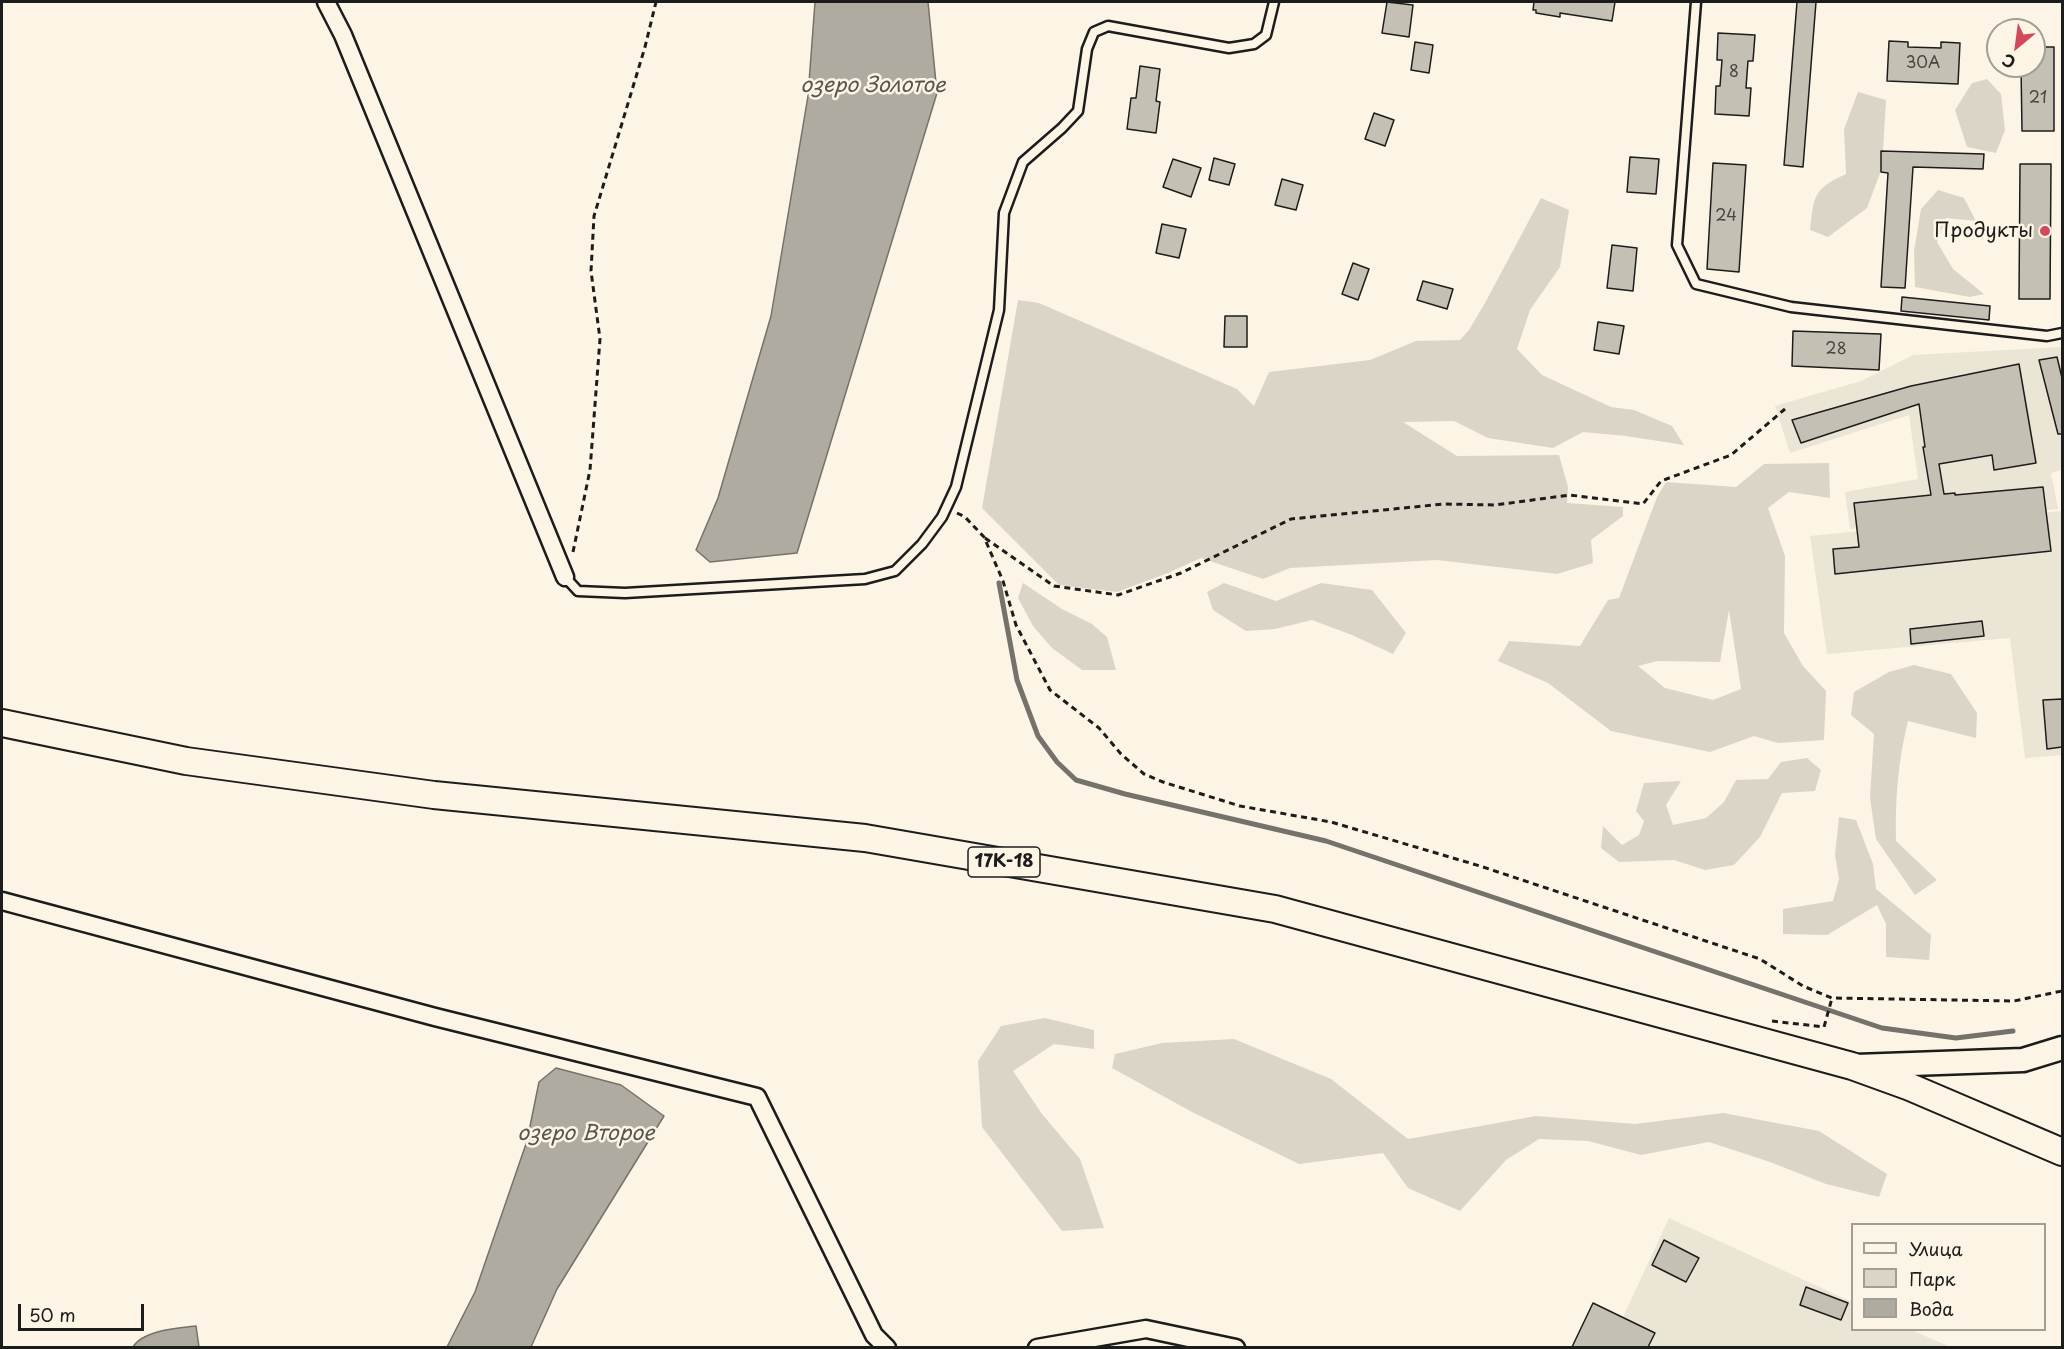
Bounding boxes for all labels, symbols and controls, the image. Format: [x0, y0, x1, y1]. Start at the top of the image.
north arrow [1986, 18, 2046, 78]
text: С [1997, 49, 2019, 75]
house number: 30А [1906, 54, 1940, 74]
house number: 8 [1729, 63, 1739, 83]
water label: озеро Золотое [800, 73, 946, 99]
house number: 21 [2029, 89, 2047, 109]
house number: 24 [1715, 207, 1737, 227]
place label: Продукты [1934, 219, 2033, 243]
marker: Продукты [2038, 224, 2052, 238]
house number: 28 [1825, 340, 1847, 360]
road number: 17К-18 [968, 847, 1040, 877]
water label: озеро Второе [517, 1121, 655, 1147]
legend [1851, 1223, 2046, 1331]
text: Улица [1909, 1235, 1963, 1262]
text: Парк [1909, 1265, 1955, 1292]
scale bar [21, 1292, 147, 1330]
text: Вода [1909, 1295, 1954, 1322]
text: 50 m [29, 1301, 76, 1328]

